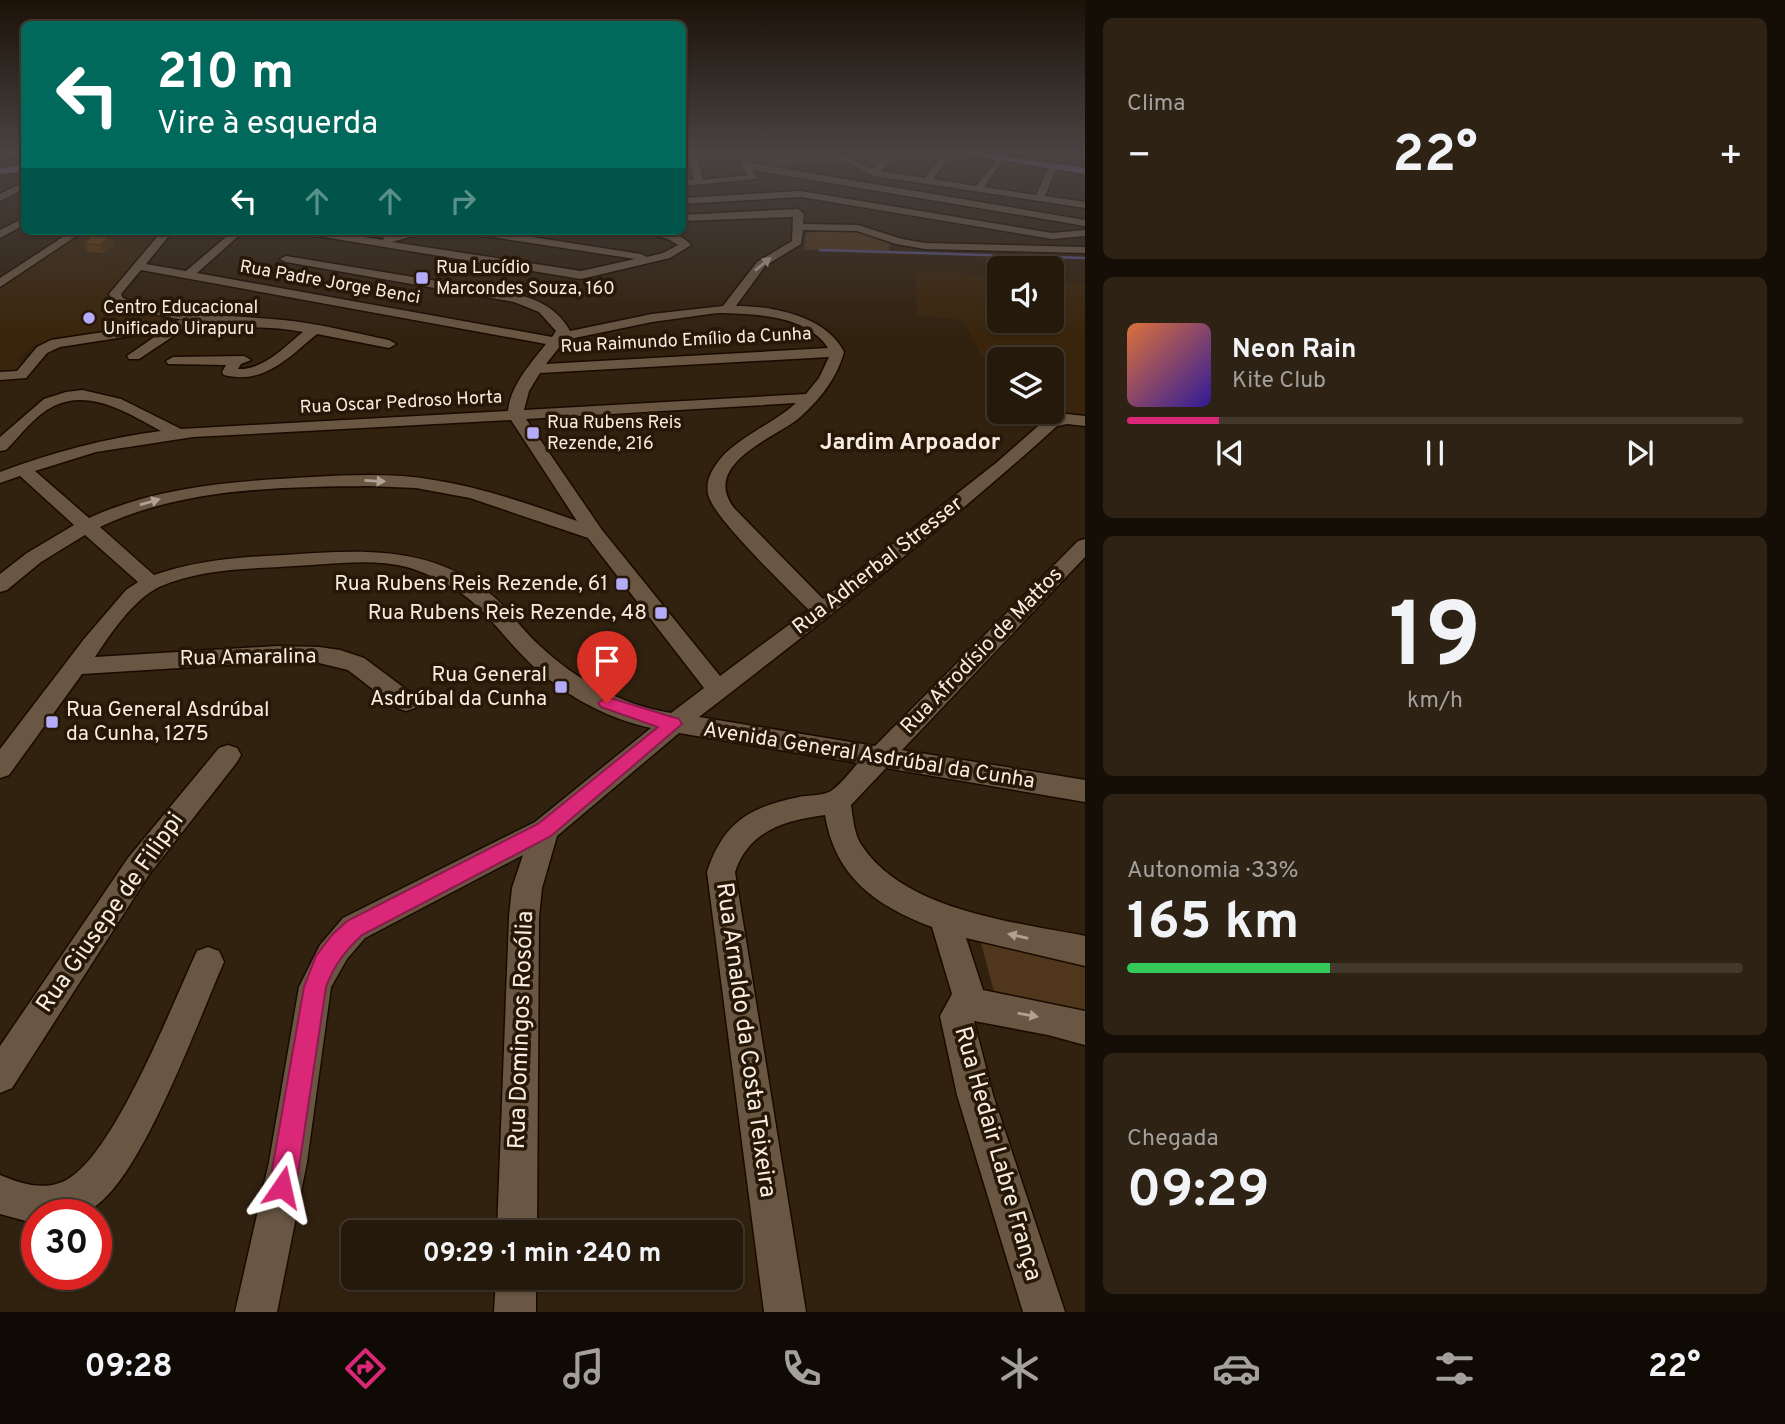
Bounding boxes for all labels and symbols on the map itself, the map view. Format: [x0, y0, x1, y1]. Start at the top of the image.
street label: Rua Padre Jorge Benci [238, 256, 422, 310]
one-way arrow [754, 256, 772, 272]
place label: Rua Lucídio Marcondes Souza, 160 [436, 257, 615, 301]
marker: Rua Lucídio Marcondes Souza, 160 [414, 270, 430, 286]
place label: Centro Educacional Unificado Uirapuru [103, 297, 258, 341]
marker: Centro Educacional Unificado Uirapuru [81, 310, 97, 326]
street label: Rua Raimundo Emílio da Cunha [560, 323, 812, 359]
street label: Rua Oscar Pedroso Horta [299, 386, 503, 420]
place label: Rua Rubens Reis Rezende, 216 [547, 412, 682, 456]
marker: Rua Rubens Reis Rezende, 216 [525, 425, 541, 441]
district label: Jardim Arpoador [820, 429, 1001, 458]
one-way arrow [365, 476, 387, 487]
street label: Rua Adherbal Stresser [787, 491, 969, 641]
one-way arrow [139, 496, 160, 506]
street label: Rua Afrodísio de Mattos [895, 562, 1069, 740]
place label: Rua Rubens Reis Rezende, 61 [334, 571, 608, 598]
marker: Rua Rubens Reis Rezende, 61 [614, 576, 630, 592]
place label: Rua Rubens Reis Rezende, 48 [368, 600, 647, 627]
marker: Rua Rubens Reis Rezende, 48 [653, 605, 669, 621]
pin [577, 631, 637, 703]
street label: Rua Amaralina [179, 643, 317, 673]
place label: Rua General Asdrúbal da Cunha [370, 662, 547, 713]
marker: Rua General Asdrúbal da Cunha [553, 679, 569, 695]
place label: Rua General Asdrúbal da Cunha, 1275 [66, 697, 270, 748]
marker: Rua General Asdrúbal da Cunha, 1275 [44, 714, 60, 730]
street label: Avenida General Asdrúbal da Cunha [701, 716, 1037, 796]
street label: Rua Giusepe de Filippi [31, 807, 191, 1019]
street label: Rua Arnaldo da Costa Teixeira [708, 881, 782, 1199]
street label: Rua Domingos Rosólia [503, 910, 541, 1150]
one-way arrow [1007, 930, 1029, 941]
one-way arrow [1017, 1010, 1039, 1021]
street label: Rua Hedair Labre França [946, 1023, 1048, 1285]
position arrow [245, 1150, 319, 1224]
speed limit sign: 30 [21, 1199, 112, 1290]

